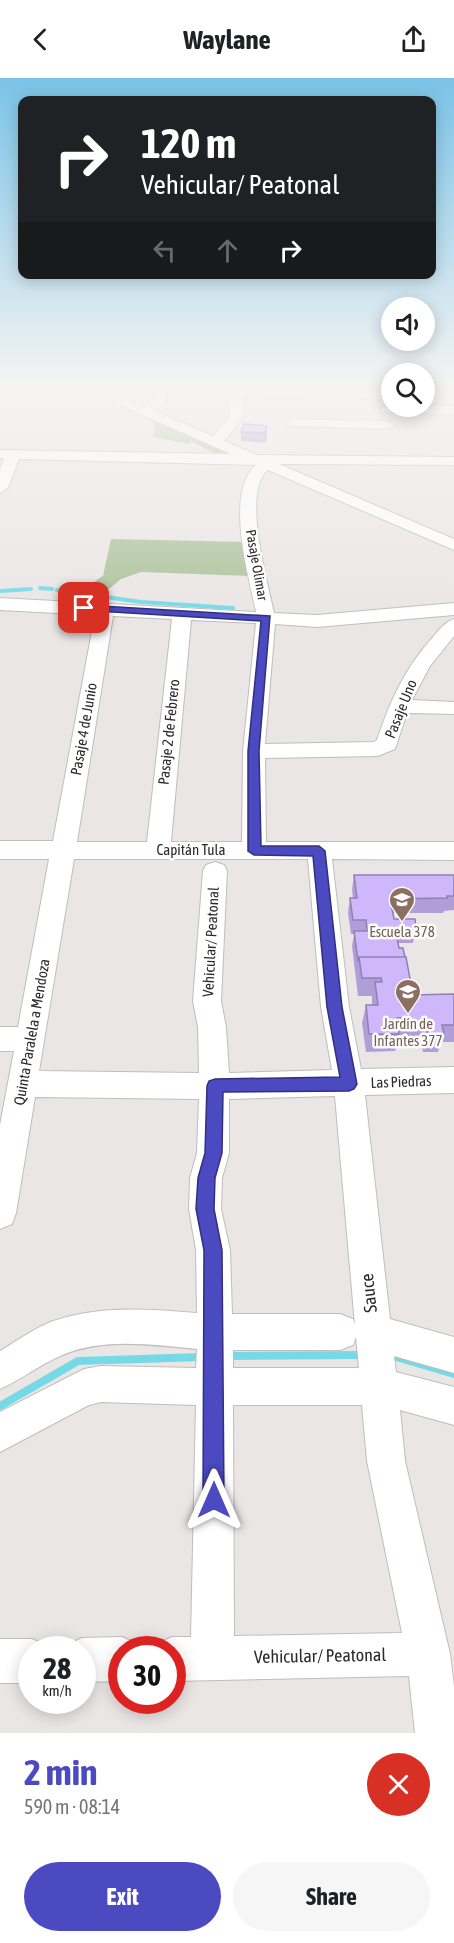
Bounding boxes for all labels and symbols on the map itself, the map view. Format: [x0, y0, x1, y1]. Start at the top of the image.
street label: Pasaje Olimar [243, 528, 271, 603]
pin [58, 582, 109, 633]
street label: Pasaje Uno [381, 677, 420, 741]
street label: Pasaje 2 de Febrero [155, 678, 183, 786]
street label: Pasaje 4 de Junio [67, 681, 100, 776]
street label: Capitán Tula [157, 841, 225, 858]
school or university icon: Escuela 378 [387, 885, 417, 923]
street label: Vehicular/ Peatonal [199, 887, 222, 997]
place label: Escuela 378 [369, 923, 435, 940]
street label: Quinta Paralela a Mendoza [10, 957, 53, 1106]
school or university icon: Jardín de Infantes 377 [393, 977, 423, 1015]
place label: Jardín de Infantes 377 [374, 1015, 442, 1049]
street label: Las Piedras [370, 1072, 432, 1091]
street label: Sauce [356, 1272, 381, 1314]
position arrow [182, 1468, 246, 1532]
speed limit sign: 30 [108, 1636, 186, 1714]
street label: Vehicular/ Peatonal [254, 1644, 386, 1667]

